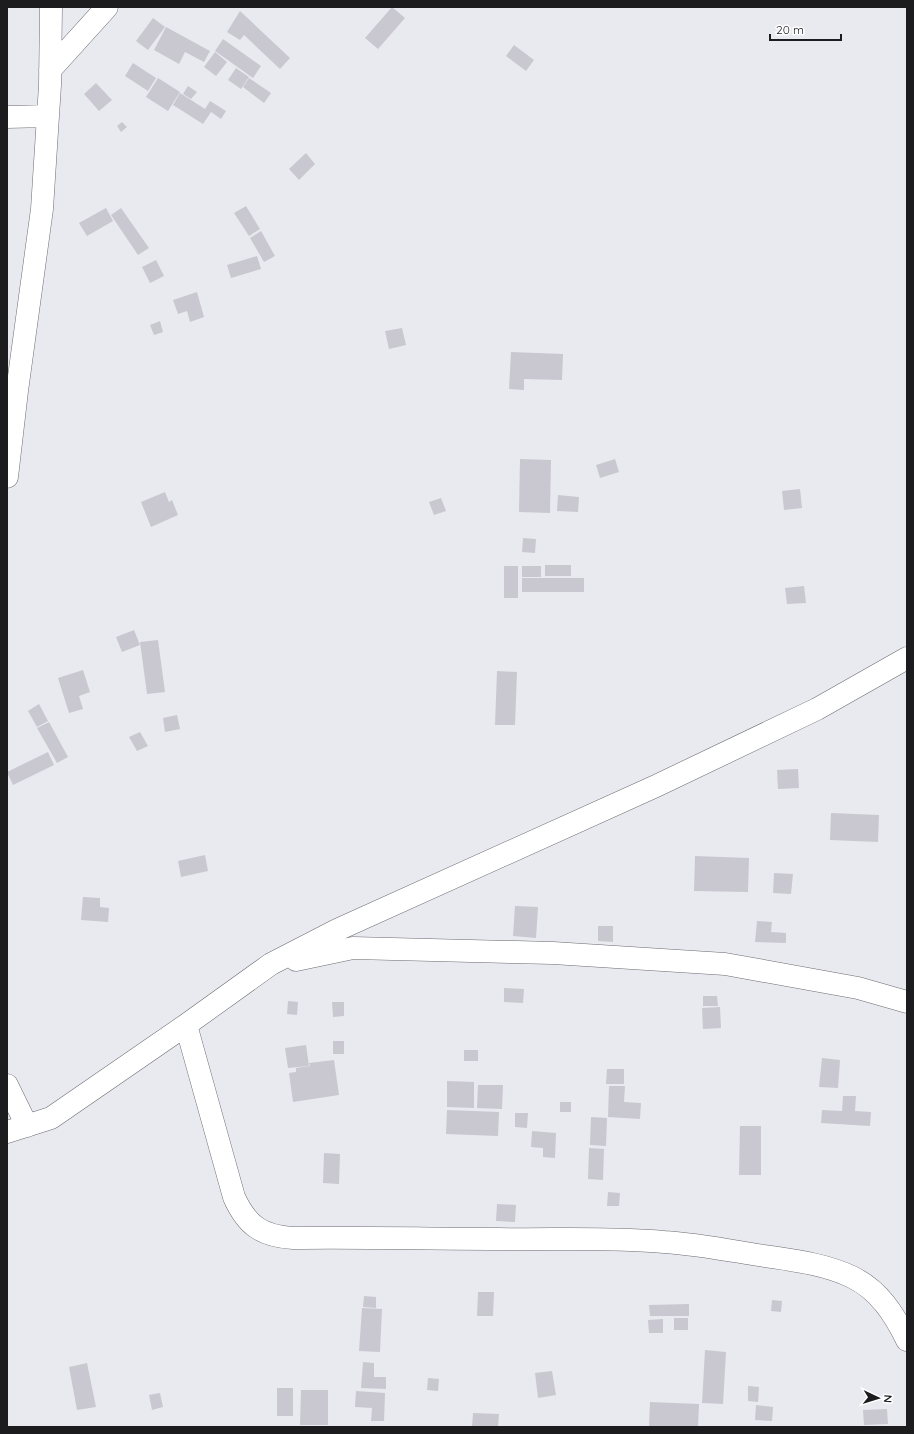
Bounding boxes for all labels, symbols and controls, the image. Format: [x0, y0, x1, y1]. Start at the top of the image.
scale bar [770, 16, 841, 42]
text: 20 m [776, 22, 804, 37]
north arrow [858, 1378, 898, 1418]
text: N [881, 1394, 895, 1403]

